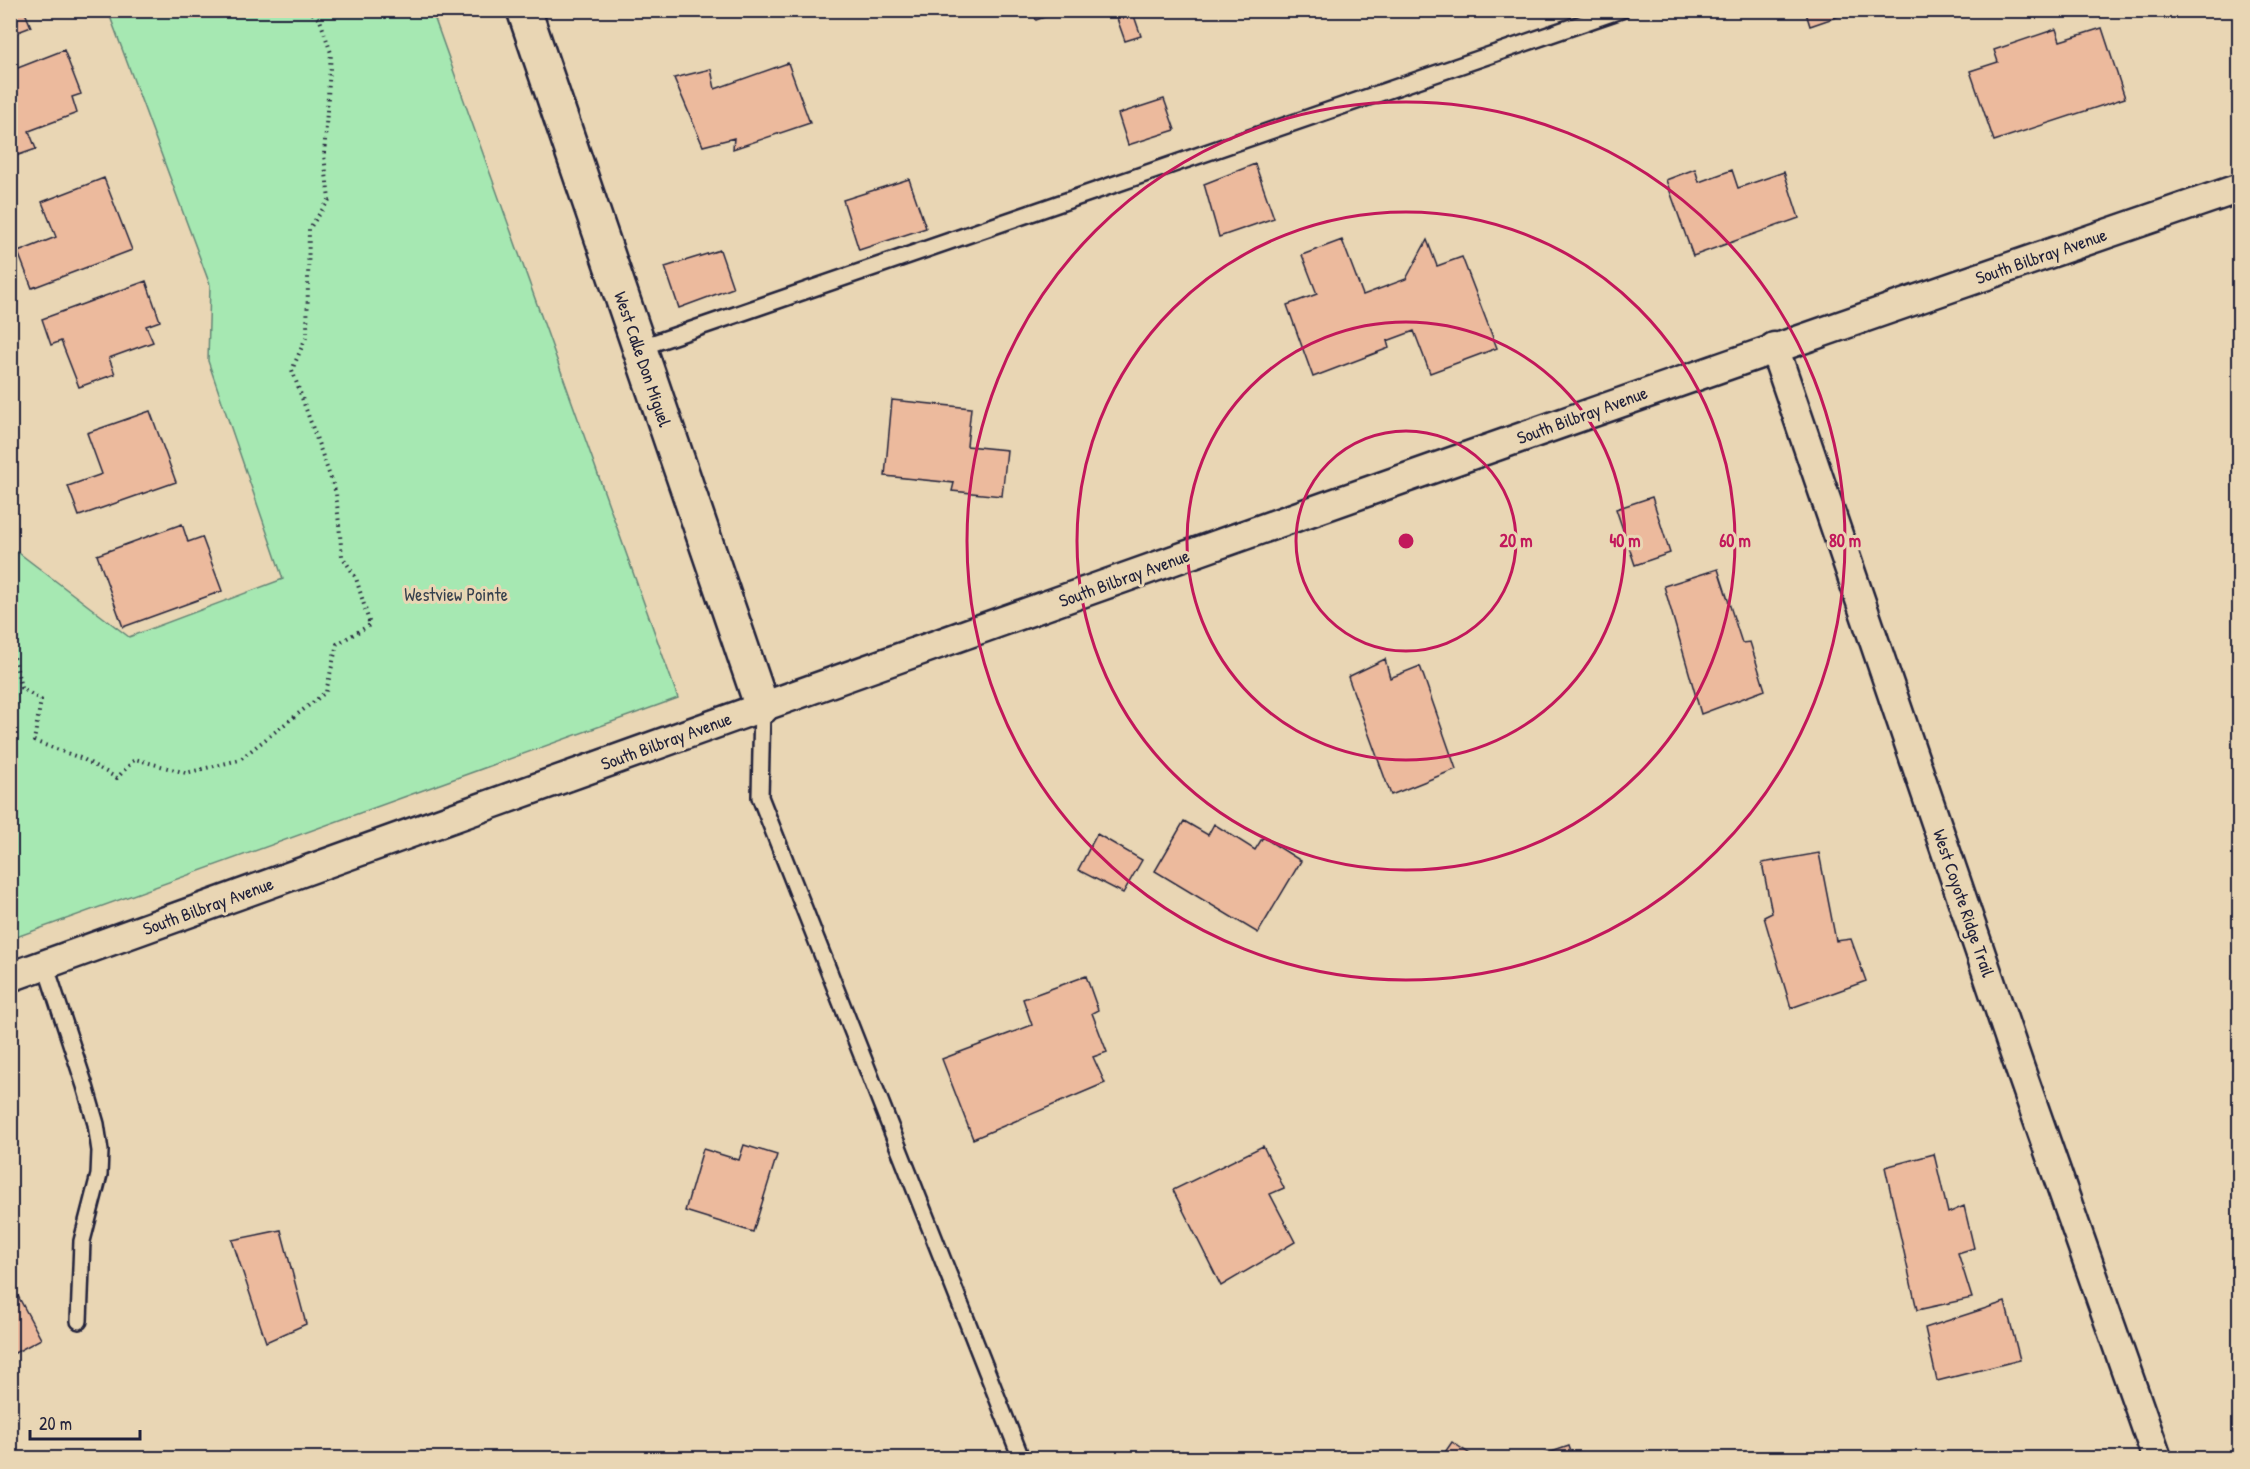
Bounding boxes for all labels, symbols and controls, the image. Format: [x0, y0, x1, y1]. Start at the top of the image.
street label: South Bilbray Avenue [1972, 222, 2110, 290]
street label: West Calle Don Miguel [608, 288, 678, 430]
street label: South Bilbray Avenue [1513, 380, 1651, 450]
text: 20 m [1500, 528, 1532, 553]
text: 40 m [1609, 528, 1641, 553]
text: 60 m [1719, 528, 1751, 553]
text: 80 m [1829, 528, 1861, 553]
centre of rings [1396, 531, 1416, 551]
street label: South Bilbray Avenue [1055, 543, 1193, 613]
park label: Westview Pointe [404, 582, 508, 607]
street label: South Bilbray Avenue [597, 706, 735, 776]
street label: West Coyote Ridge Trail [1927, 826, 2001, 980]
street label: South Bilbray Avenue [139, 871, 277, 941]
scale bar [30, 1403, 140, 1441]
text: 20 m [39, 1411, 72, 1436]

